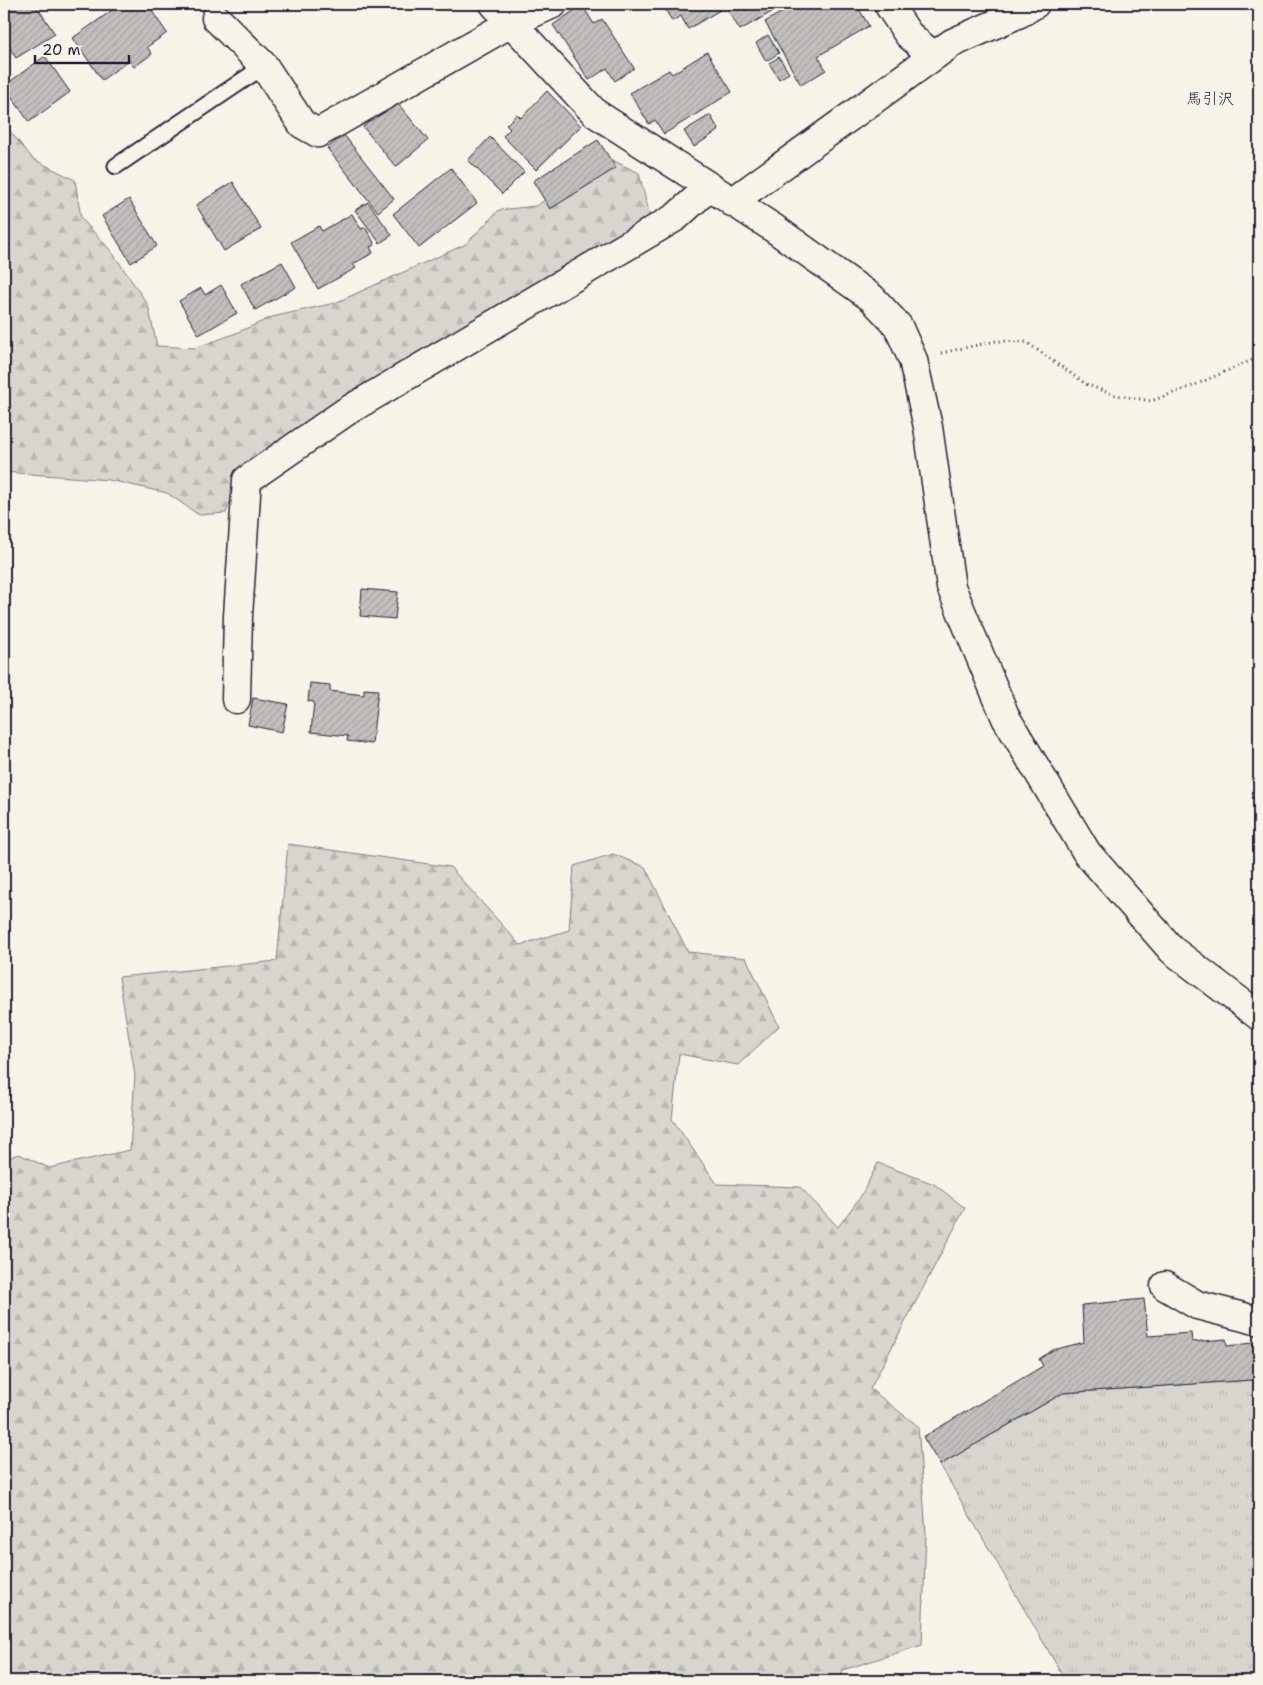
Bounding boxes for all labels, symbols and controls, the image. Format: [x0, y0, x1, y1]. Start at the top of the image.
scale bar [35, 32, 129, 64]
text: 20 m [42, 40, 81, 60]
district label: 馬引沢 [1186, 88, 1234, 109]

